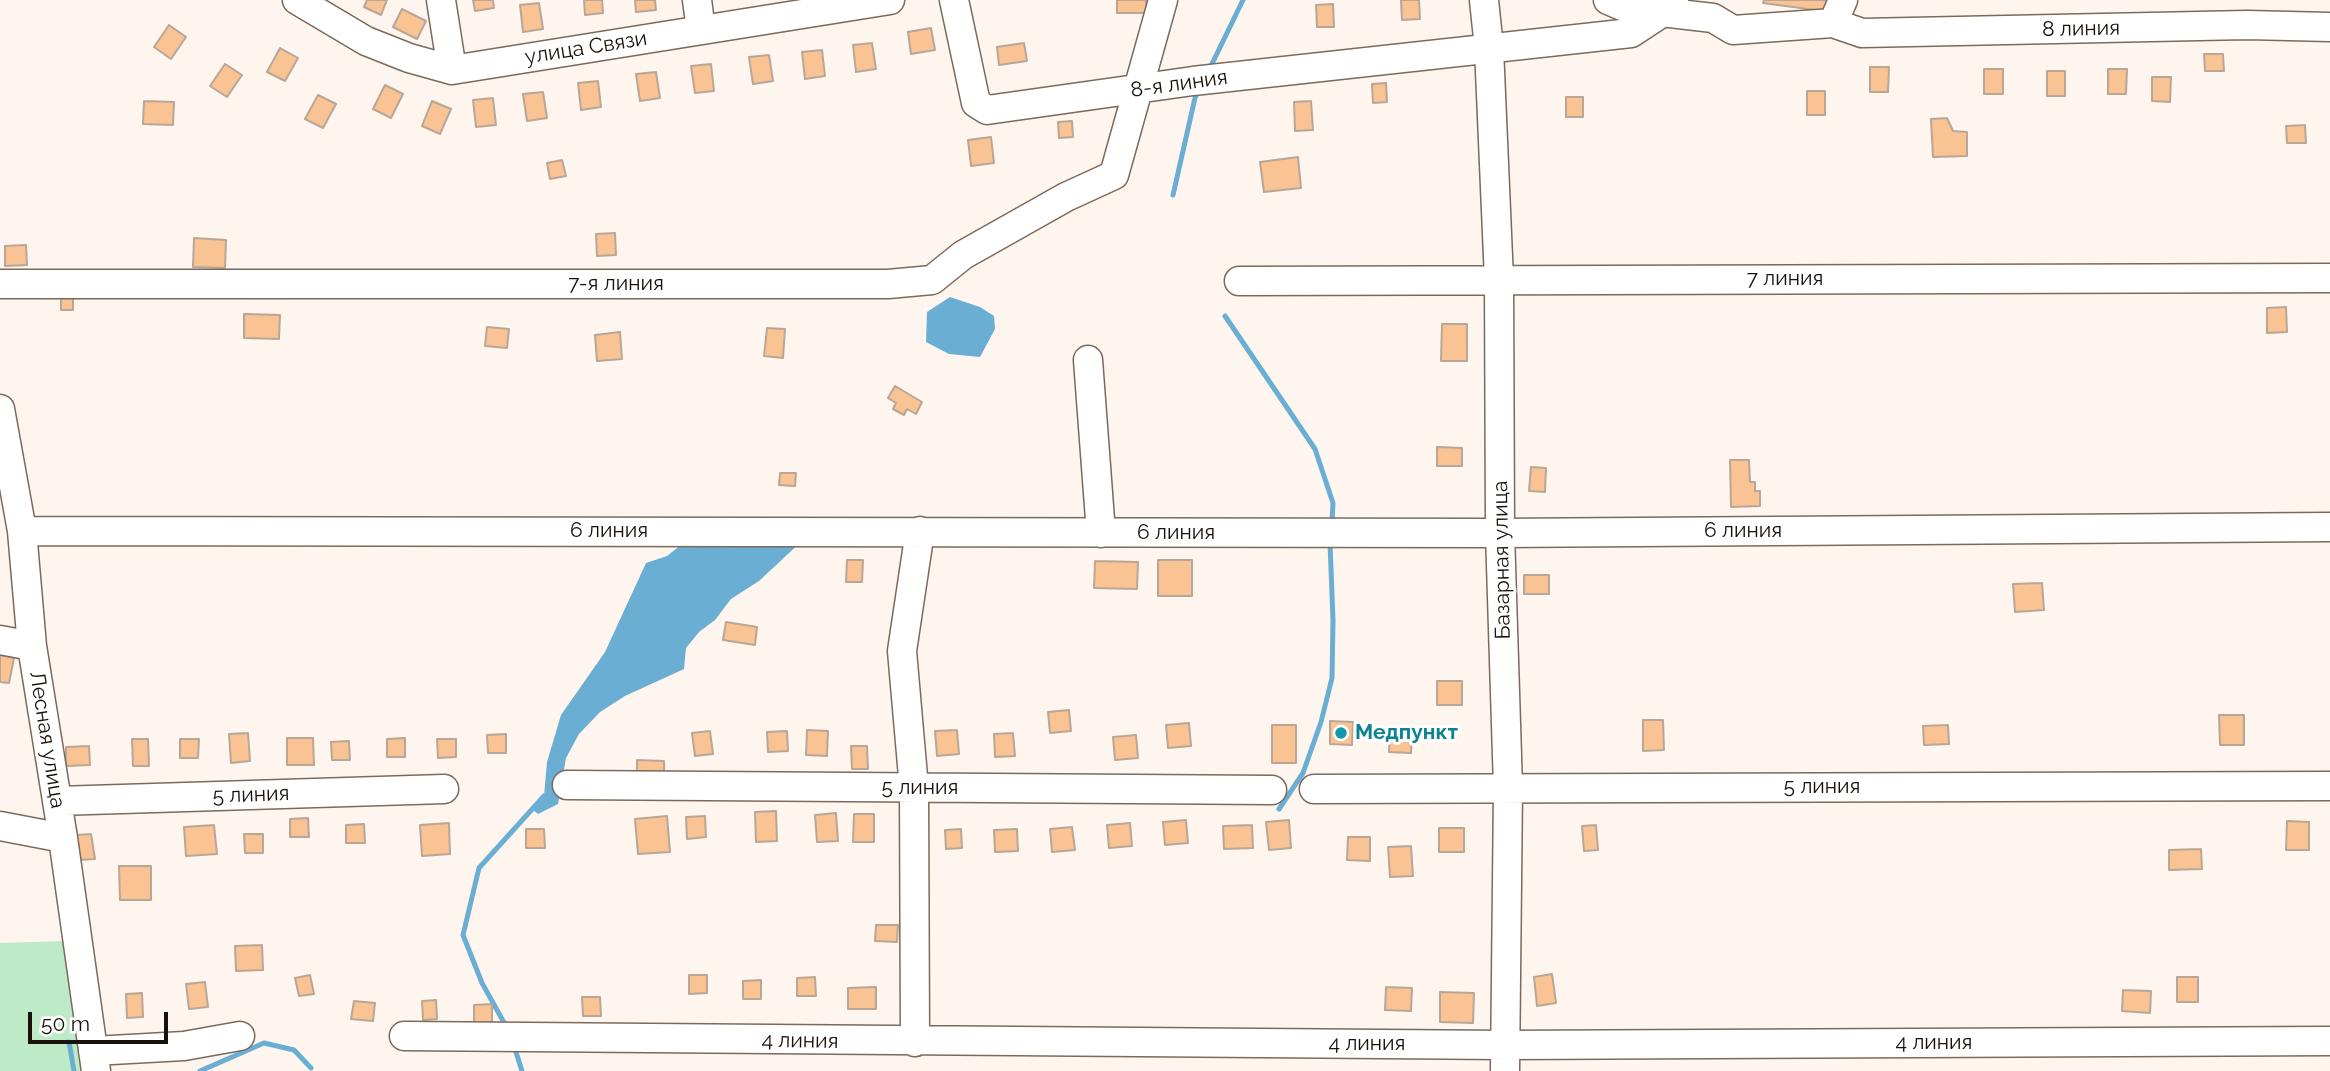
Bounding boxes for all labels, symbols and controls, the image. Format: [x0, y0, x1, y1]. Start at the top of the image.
street label: 8 линия [2042, 16, 2120, 42]
street label: улица Связи [523, 26, 649, 70]
street label: 8-я линия [1129, 65, 1229, 103]
street label: 7 линия [1747, 266, 1823, 292]
street label: 7-я линия [568, 271, 664, 297]
street label: Базарная улица [1488, 481, 1516, 639]
street label: 6 линия [570, 518, 648, 544]
street label: 6 линия [1704, 518, 1782, 544]
street label: 6 линия [1137, 520, 1215, 546]
street label: Лесная улица [24, 670, 70, 810]
place label: Медпункт [1355, 720, 1458, 746]
marker: Медпункт [1333, 725, 1349, 741]
street label: 5 линия [1784, 774, 1860, 800]
street label: 5 линия [882, 775, 958, 801]
street label: 5 линия [212, 781, 290, 809]
scale bar [32, 998, 172, 1042]
text: 50 m [41, 1011, 90, 1036]
street label: 4 линия [761, 1028, 839, 1054]
street label: 4 линия [1896, 1030, 1972, 1056]
street label: 4 линия [1329, 1031, 1405, 1057]

